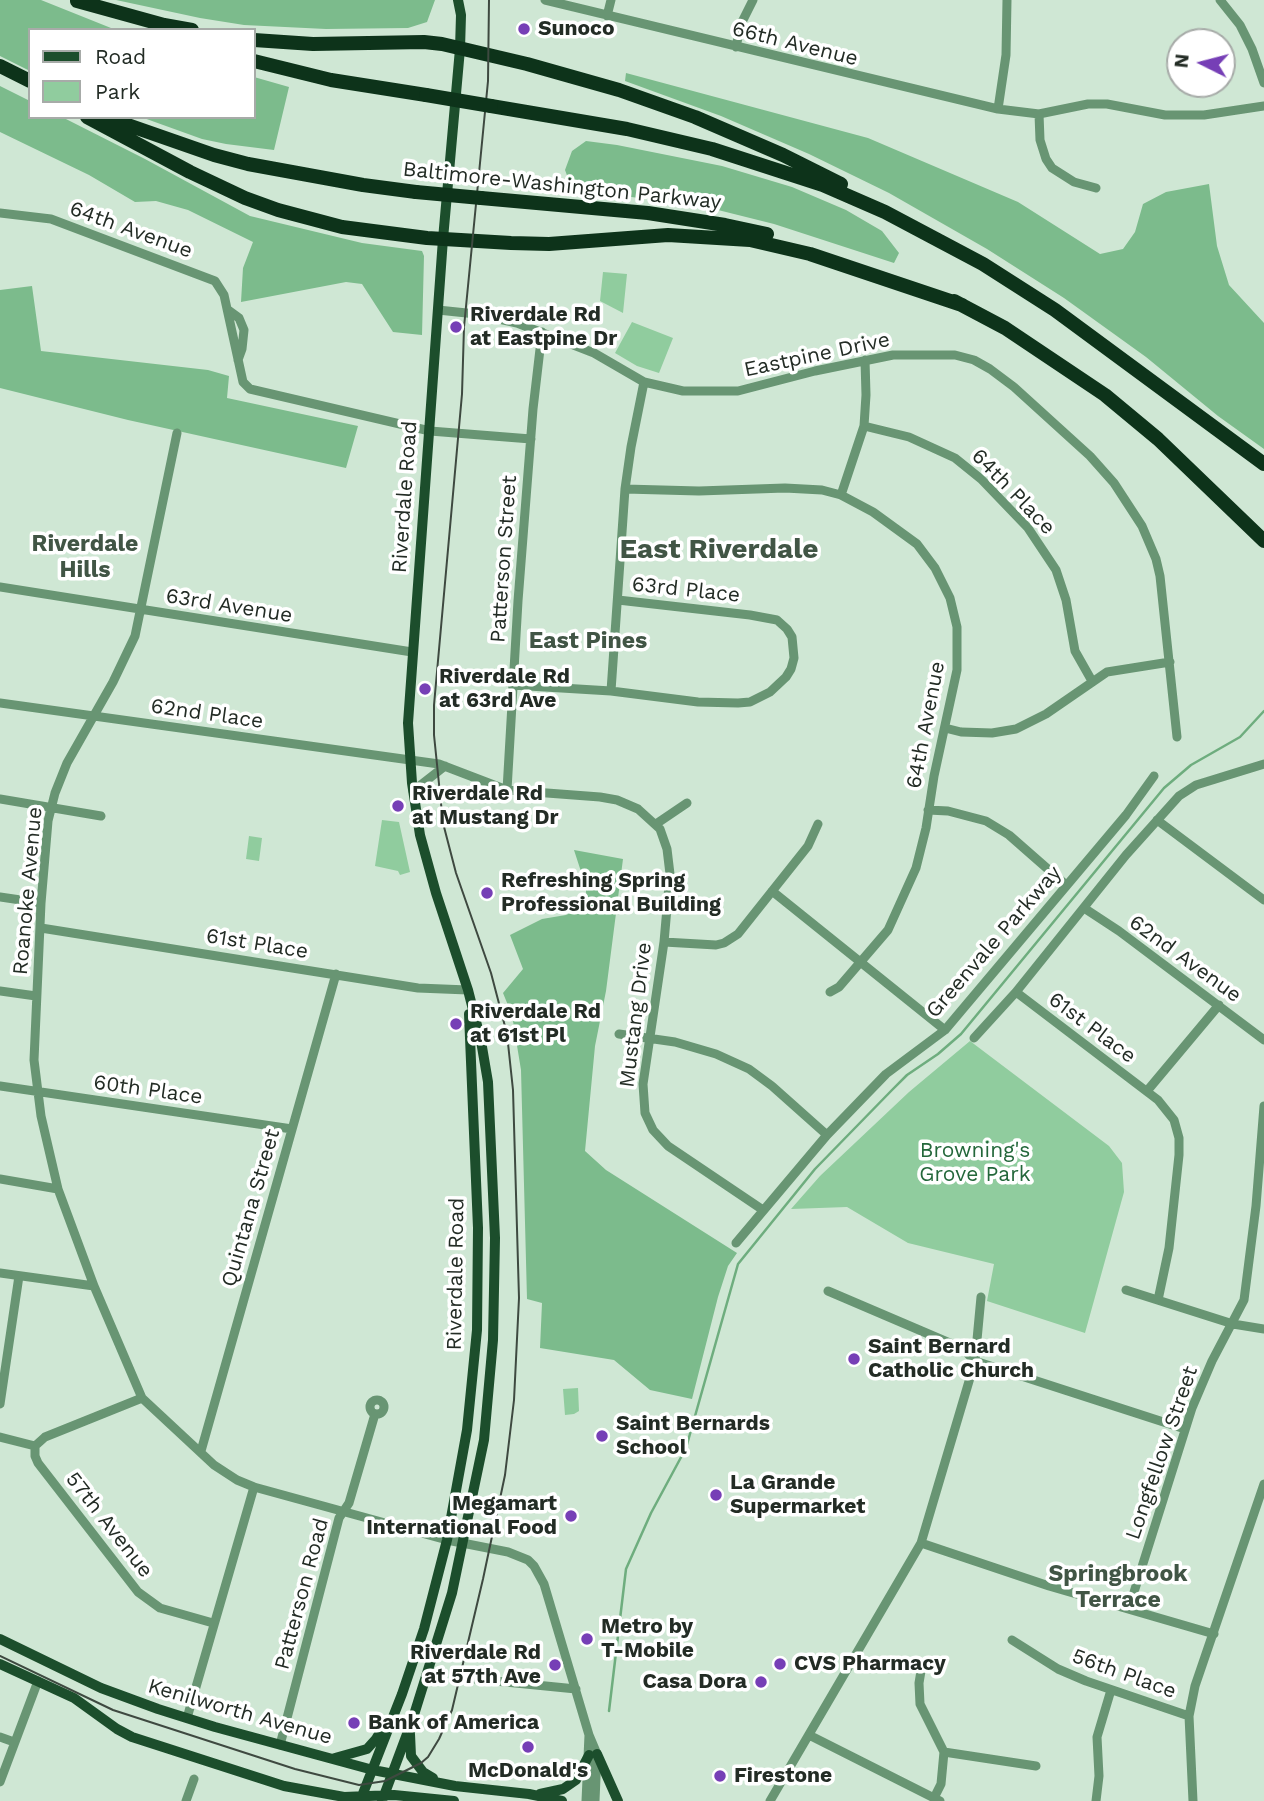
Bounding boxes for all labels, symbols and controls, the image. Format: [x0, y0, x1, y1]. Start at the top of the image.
place label: Sunoco [538, 16, 615, 42]
street label: 66th Avenue [729, 16, 861, 72]
marker: Sunoco [516, 21, 532, 37]
legend [28, 28, 256, 119]
north arrow [1166, 28, 1236, 98]
text: Road [95, 44, 146, 69]
text: N [1169, 53, 1194, 69]
text: Park [95, 79, 140, 104]
street label: Baltimore-Washington Parkway [401, 157, 723, 215]
street label: 64th Avenue [66, 196, 196, 264]
place label: Riverdale Rd at Eastpine Dr [470, 302, 617, 352]
marker: Riverdale Rd at Eastpine Dr [448, 319, 464, 335]
street label: Eastpine Drive [742, 327, 892, 383]
street label: Riverdale Road [387, 420, 423, 574]
street label: 64th Place [966, 444, 1060, 540]
street label: Patterson Street [486, 474, 522, 644]
district label: Riverdale Hills [32, 530, 138, 584]
district label: East Riverdale [619, 533, 819, 567]
street label: 63rd Place [631, 572, 741, 608]
street label: 63rd Avenue [164, 584, 294, 628]
district label: East Pines [529, 627, 647, 655]
street label: 64th Avenue [901, 659, 951, 791]
place label: Riverdale Rd at 63rd Ave [439, 664, 570, 714]
marker: Riverdale Rd at 63rd Ave [417, 681, 433, 697]
street label: 62nd Place [149, 694, 265, 734]
place label: Riverdale Rd at Mustang Dr [412, 781, 559, 831]
marker: Riverdale Rd at Mustang Dr [390, 798, 406, 814]
street label: Roanoke Avenue [8, 806, 48, 976]
street label: Greenvale Parkway [921, 861, 1067, 1023]
place label: Refreshing Spring Professional Building [501, 868, 721, 918]
marker: Refreshing Spring Professional Building [479, 885, 495, 901]
street label: 62nd Avenue [1124, 910, 1246, 1008]
street label: 61st Place [204, 924, 310, 964]
street label: Mustang Drive [615, 941, 657, 1089]
street label: 61st Place [1043, 987, 1141, 1069]
place label: Riverdale Rd at 61st Pl [470, 999, 601, 1049]
marker: Riverdale Rd at 61st Pl [448, 1016, 464, 1032]
street label: 60th Place [92, 1070, 204, 1110]
street label: Quintana Street [216, 1126, 286, 1290]
park label: Browning's Grove Park [919, 1138, 1031, 1188]
street label: Riverdale Road [442, 1197, 470, 1351]
place label: Saint Bernard Catholic Church [868, 1334, 1034, 1384]
marker: Saint Bernard Catholic Church [846, 1351, 862, 1367]
street label: Longfellow Street [1120, 1363, 1204, 1543]
place label: Saint Bernards School [616, 1411, 770, 1461]
marker: Saint Bernards School [594, 1428, 610, 1444]
street label: 57th Avenue [60, 1467, 158, 1583]
place label: La Grande Supermarket [730, 1470, 866, 1520]
marker: La Grande Supermarket [708, 1487, 724, 1503]
place label: Megamart International Food [366, 1491, 557, 1541]
marker: Megamart International Food [563, 1508, 579, 1524]
street label: Patterson Road [270, 1515, 334, 1673]
district label: Springbrook Terrace [1049, 1560, 1187, 1614]
place label: Metro by T-Mobile [601, 1614, 694, 1664]
marker: Metro by T-Mobile [579, 1631, 595, 1647]
place label: Riverdale Rd at 57th Ave [410, 1640, 541, 1690]
street label: 56th Place [1069, 1644, 1179, 1704]
place label: CVS Pharmacy [794, 1651, 946, 1677]
marker: CVS Pharmacy [772, 1656, 788, 1672]
marker: Riverdale Rd at 57th Ave [547, 1657, 563, 1673]
place label: Casa Dora [642, 1669, 747, 1695]
street label: Kenilworth Avenue [145, 1674, 335, 1750]
marker: Casa Dora [753, 1674, 769, 1690]
place label: Bank of America [368, 1710, 539, 1736]
marker: Bank of America [346, 1715, 362, 1731]
marker: McDonald's [520, 1739, 536, 1755]
place label: McDonald's [468, 1758, 588, 1784]
place label: Firestone [734, 1763, 832, 1789]
marker: Firestone [712, 1768, 728, 1784]

